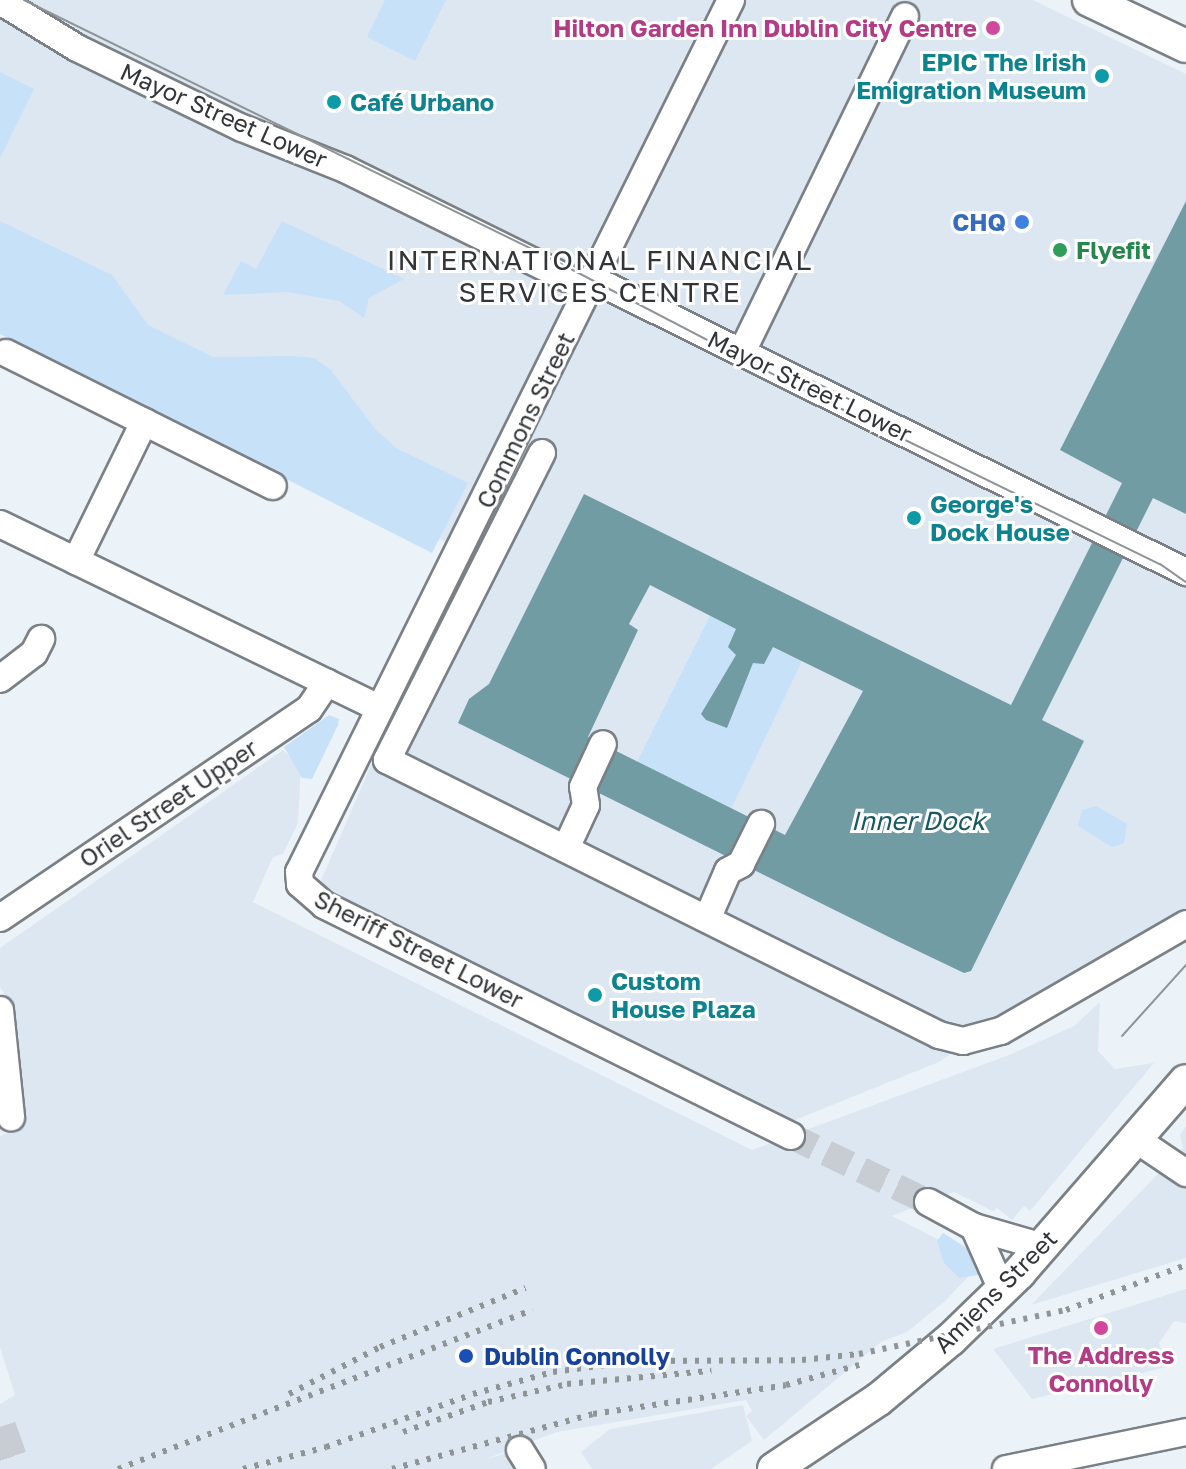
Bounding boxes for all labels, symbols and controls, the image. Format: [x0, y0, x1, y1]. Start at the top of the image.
place label: Hilton Garden Inn Dublin City Centre [553, 14, 977, 42]
marker: Hilton Garden Inn Dublin City Centre [984, 19, 1002, 37]
place label: EPIC The Irish Emigration Museum [856, 48, 1086, 104]
street label: Mayor Street Lower [116, 56, 332, 174]
marker: EPIC The Irish Emigration Museum [1093, 67, 1111, 85]
place label: Café Urbano [350, 88, 494, 116]
marker: Café Urbano [325, 93, 343, 111]
place label: CHQ [952, 208, 1006, 236]
marker: CHQ [1013, 213, 1031, 231]
place label: Flyefit [1076, 236, 1151, 264]
marker: Flyefit [1051, 241, 1069, 259]
district label: INTERNATIONAL FINANCIAL SERVICES CENTRE [387, 243, 813, 309]
street label: Mayor Street Lower [703, 324, 917, 448]
street label: Commons Street [470, 327, 580, 513]
place label: George's Dock House [930, 490, 1070, 546]
marker: George's Dock House [905, 509, 923, 527]
street label: Oriel Street Upper [74, 733, 262, 873]
water label: Inner Dock [851, 805, 985, 837]
street label: Sheriff Street Lower [310, 884, 528, 1014]
place label: Custom House Plaza [611, 967, 756, 1023]
marker: Custom House Plaza [586, 986, 604, 1004]
street label: Amiens Street [927, 1223, 1063, 1359]
marker: The Address Connolly [1092, 1319, 1110, 1337]
place label: The Address Connolly [1028, 1341, 1174, 1397]
place label: Dublin Connolly [484, 1342, 670, 1370]
marker: Dublin Connolly [455, 1345, 477, 1367]

